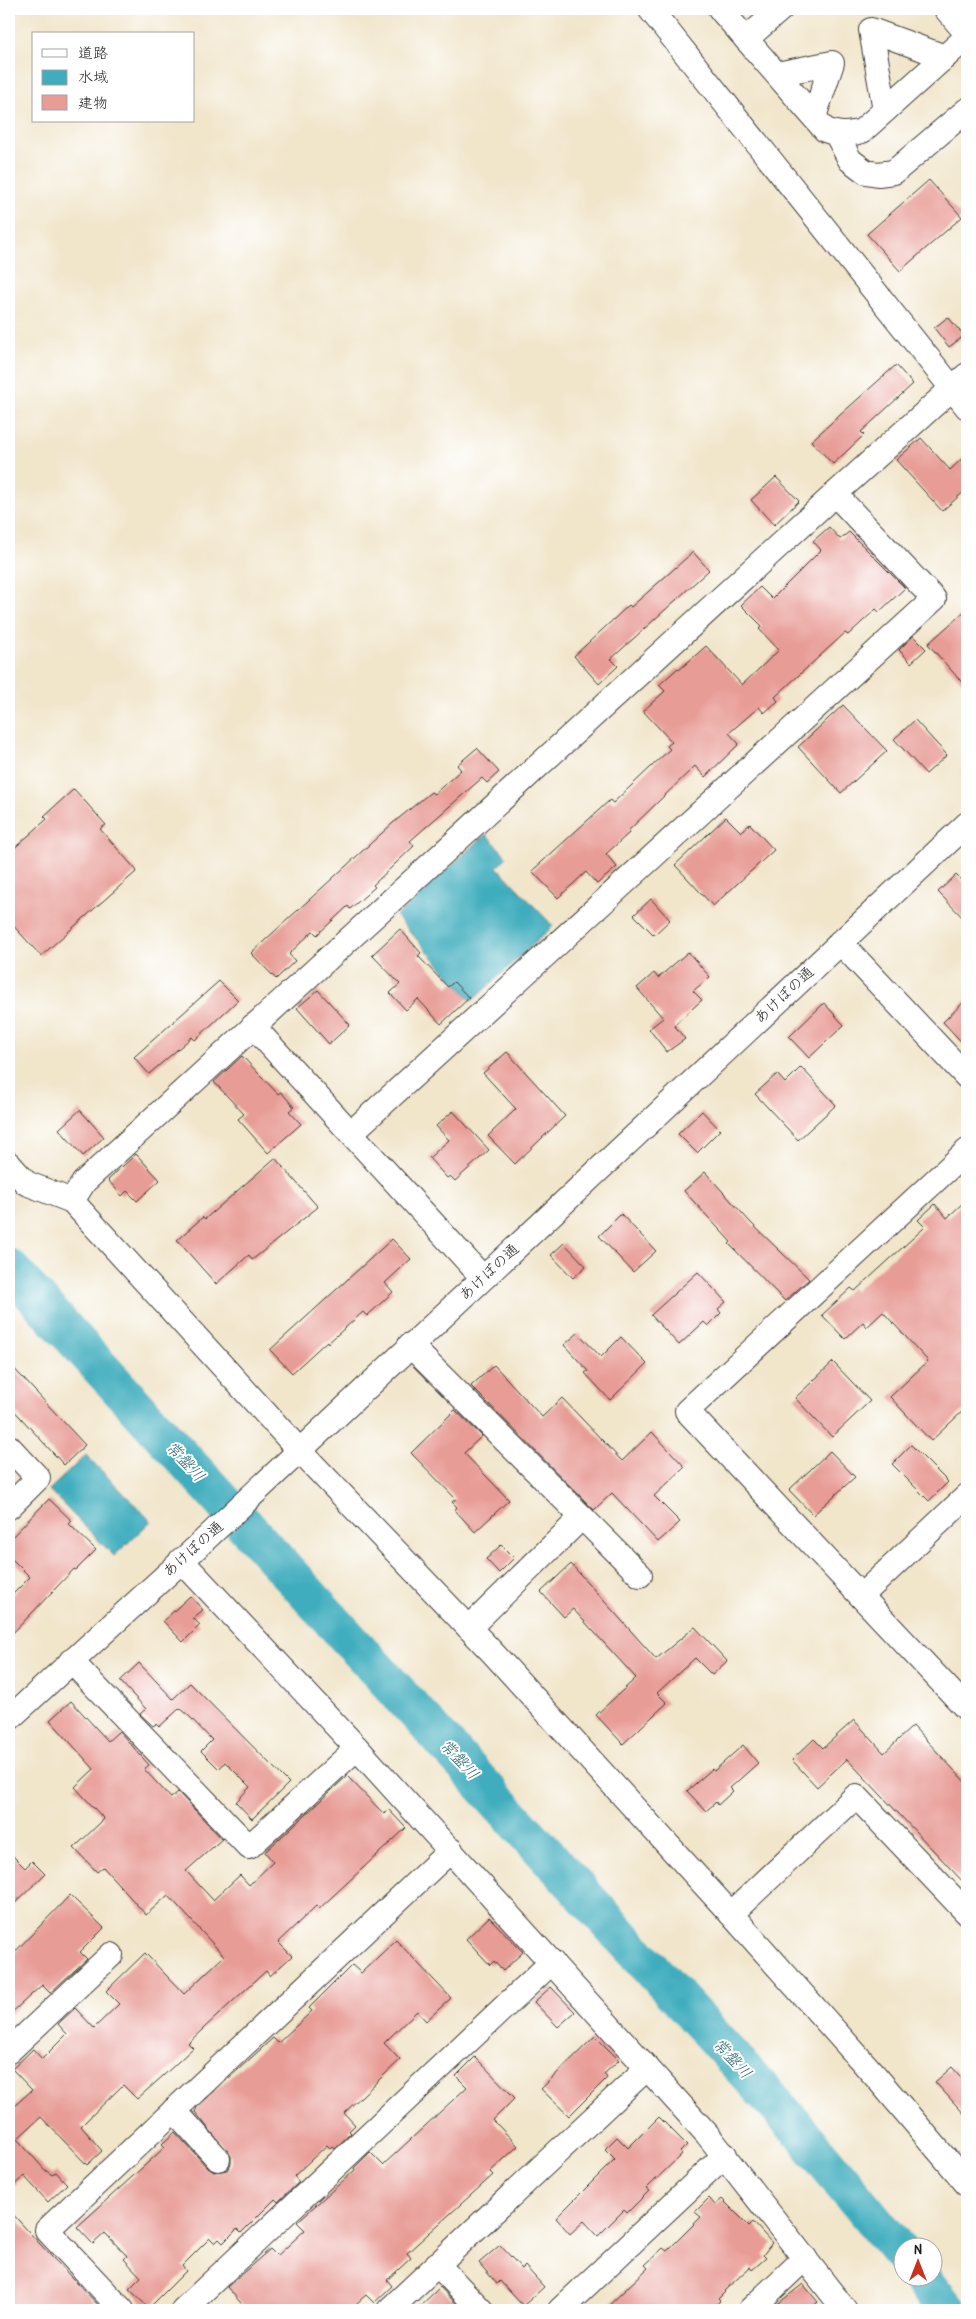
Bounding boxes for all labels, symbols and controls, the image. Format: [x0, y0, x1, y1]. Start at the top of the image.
legend [32, 32, 195, 122]
text: 道路 [78, 42, 108, 63]
text: 水域 [78, 66, 108, 87]
text: 建物 [78, 92, 108, 113]
street label: あけぼの通 [749, 961, 818, 1028]
street label: あけぼの通 [454, 1238, 523, 1305]
water label: 常盤川 [162, 1436, 210, 1486]
street label: あけぼの通 [158, 1516, 228, 1582]
water label: 常盤川 [436, 1734, 484, 1784]
water label: 常盤川 [709, 2033, 757, 2083]
north arrow [894, 2236, 944, 2286]
text: N [914, 2239, 922, 2258]

